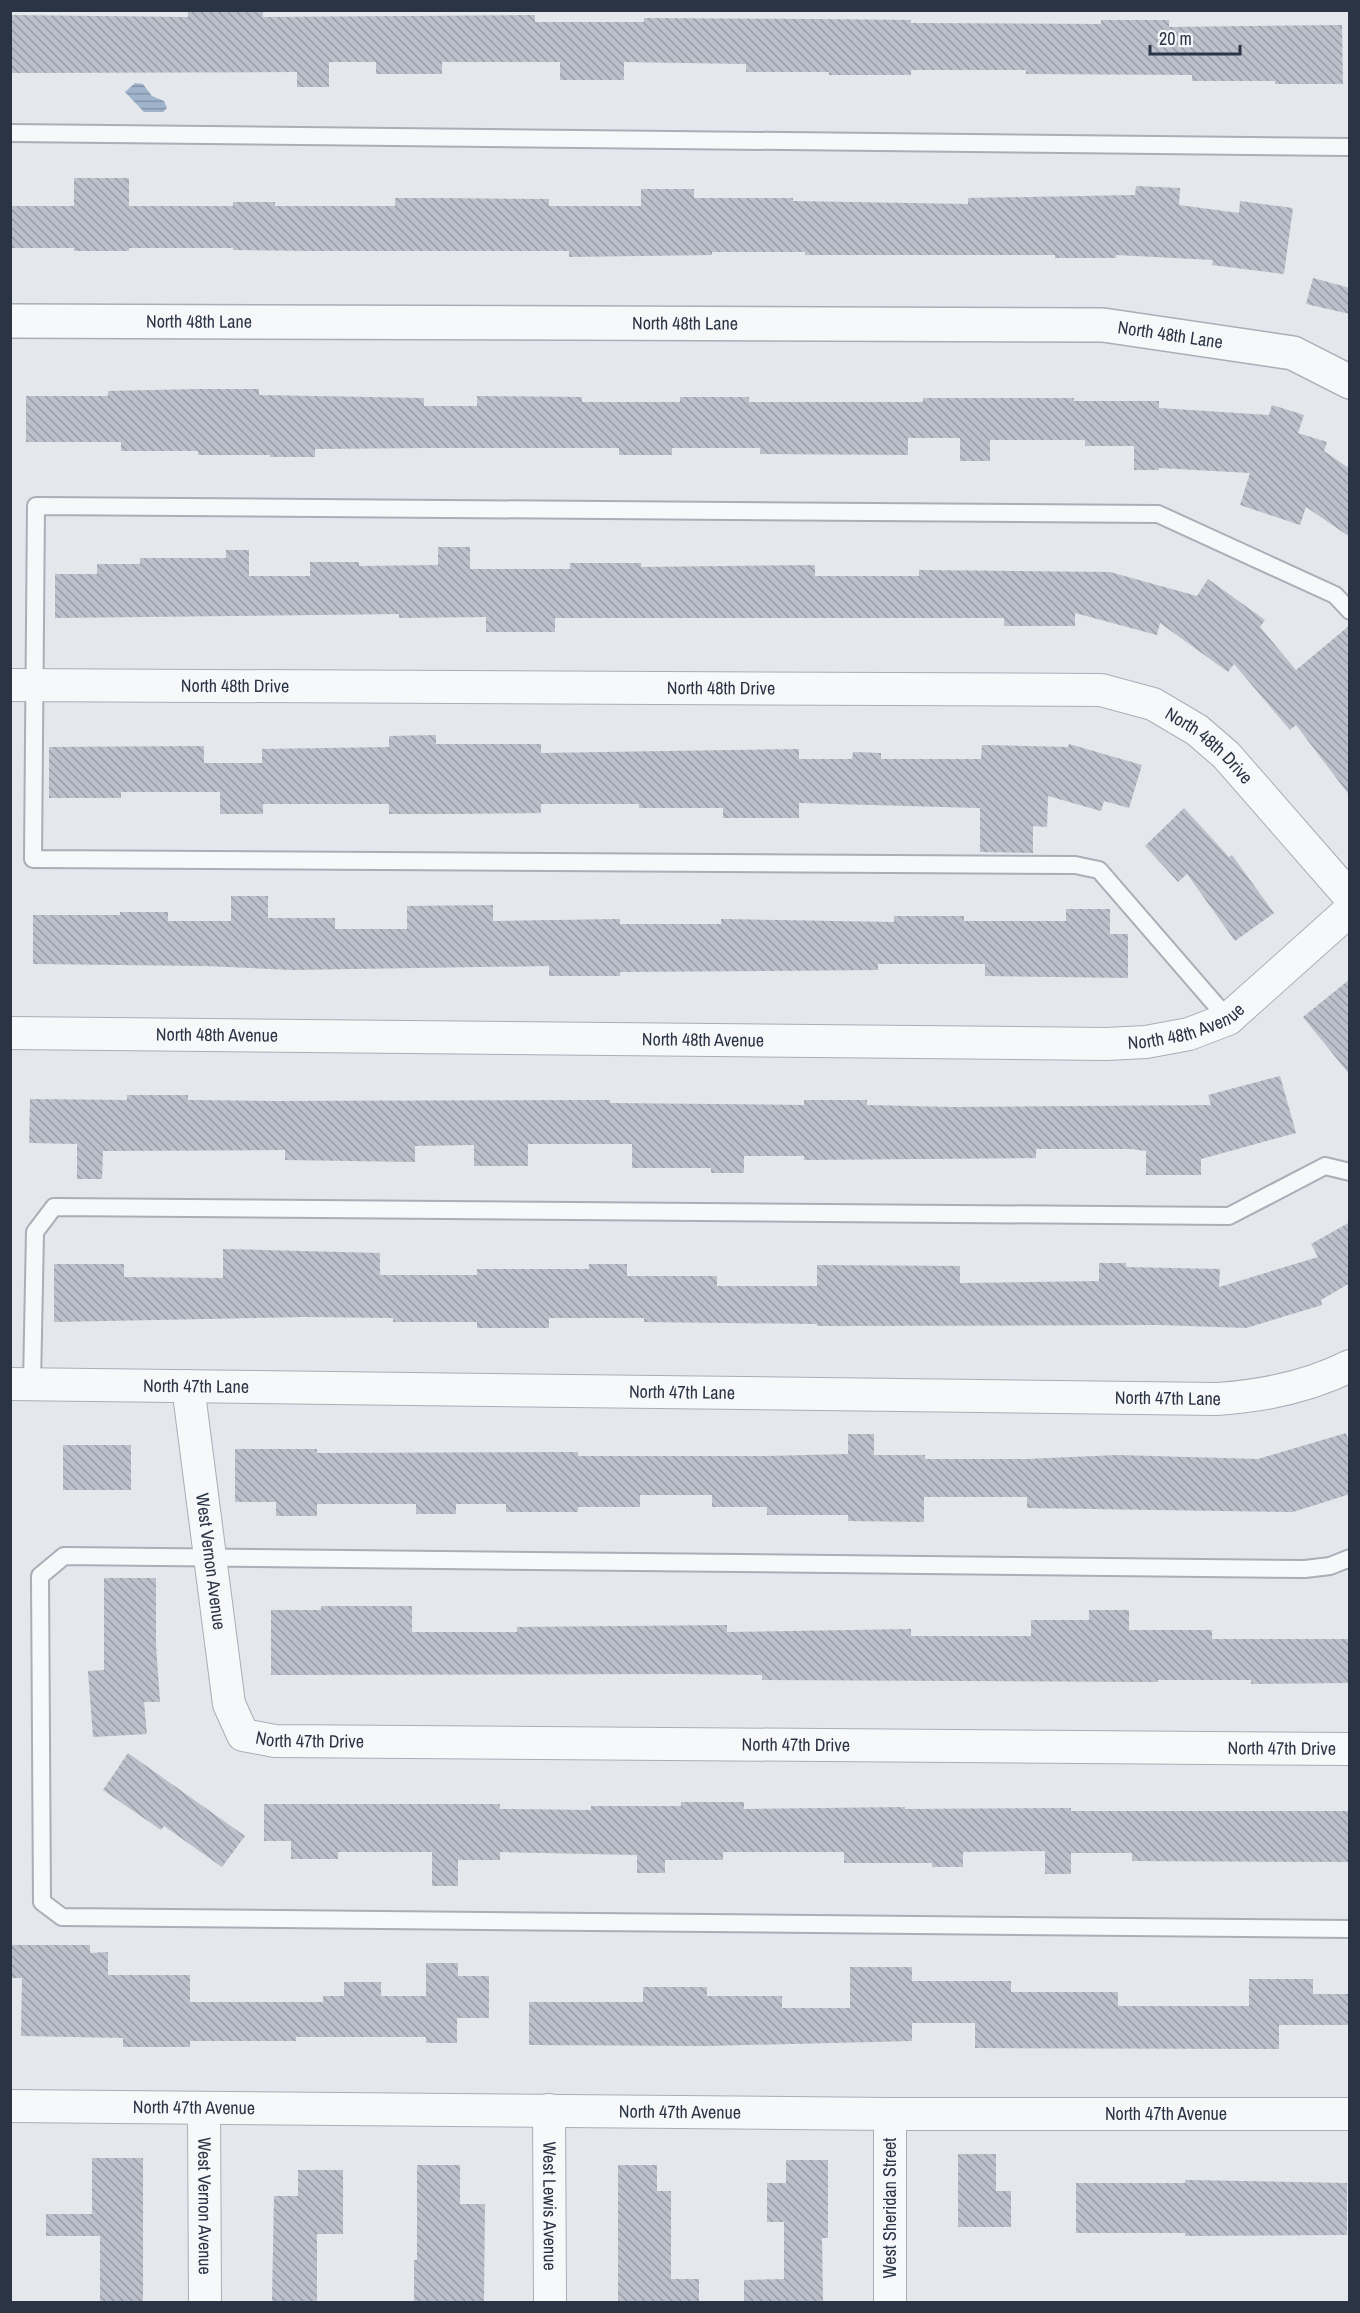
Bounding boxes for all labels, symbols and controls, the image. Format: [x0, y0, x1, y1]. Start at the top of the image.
scale bar [1150, 18, 1240, 56]
text: 20 m [1159, 26, 1192, 51]
street label: North 48th Lane [146, 308, 252, 334]
street label: North 48th Lane [632, 310, 738, 336]
street label: North 48th Lane [1116, 314, 1225, 355]
street label: North 48th Drive [181, 673, 289, 698]
street label: North 48th Drive [667, 675, 775, 701]
street label: North 48th Drive [1161, 701, 1259, 789]
street label: North 48th Avenue [1127, 997, 1250, 1055]
street label: North 48th Avenue [156, 1021, 278, 1048]
street label: North 48th Avenue [642, 1026, 764, 1053]
street label: North 47th Lane [143, 1373, 249, 1399]
street label: North 47th Lane [629, 1379, 735, 1405]
street label: North 47th Lane [1115, 1385, 1221, 1411]
street label: West Vernon Avenue [190, 1492, 232, 1631]
street label: North 47th Drive [254, 1725, 364, 1754]
street label: North 47th Drive [741, 1731, 850, 1757]
street label: North 47th Drive [1227, 1735, 1336, 1761]
street label: North 47th Avenue [133, 2094, 255, 2120]
street label: North 47th Avenue [619, 2099, 741, 2125]
street label: North 47th Avenue [1105, 2101, 1227, 2126]
street label: West Vernon Avenue [192, 2137, 218, 2275]
street label: West Sheridan Street [877, 2138, 902, 2278]
street label: West Lewis Avenue [537, 2141, 563, 2271]

